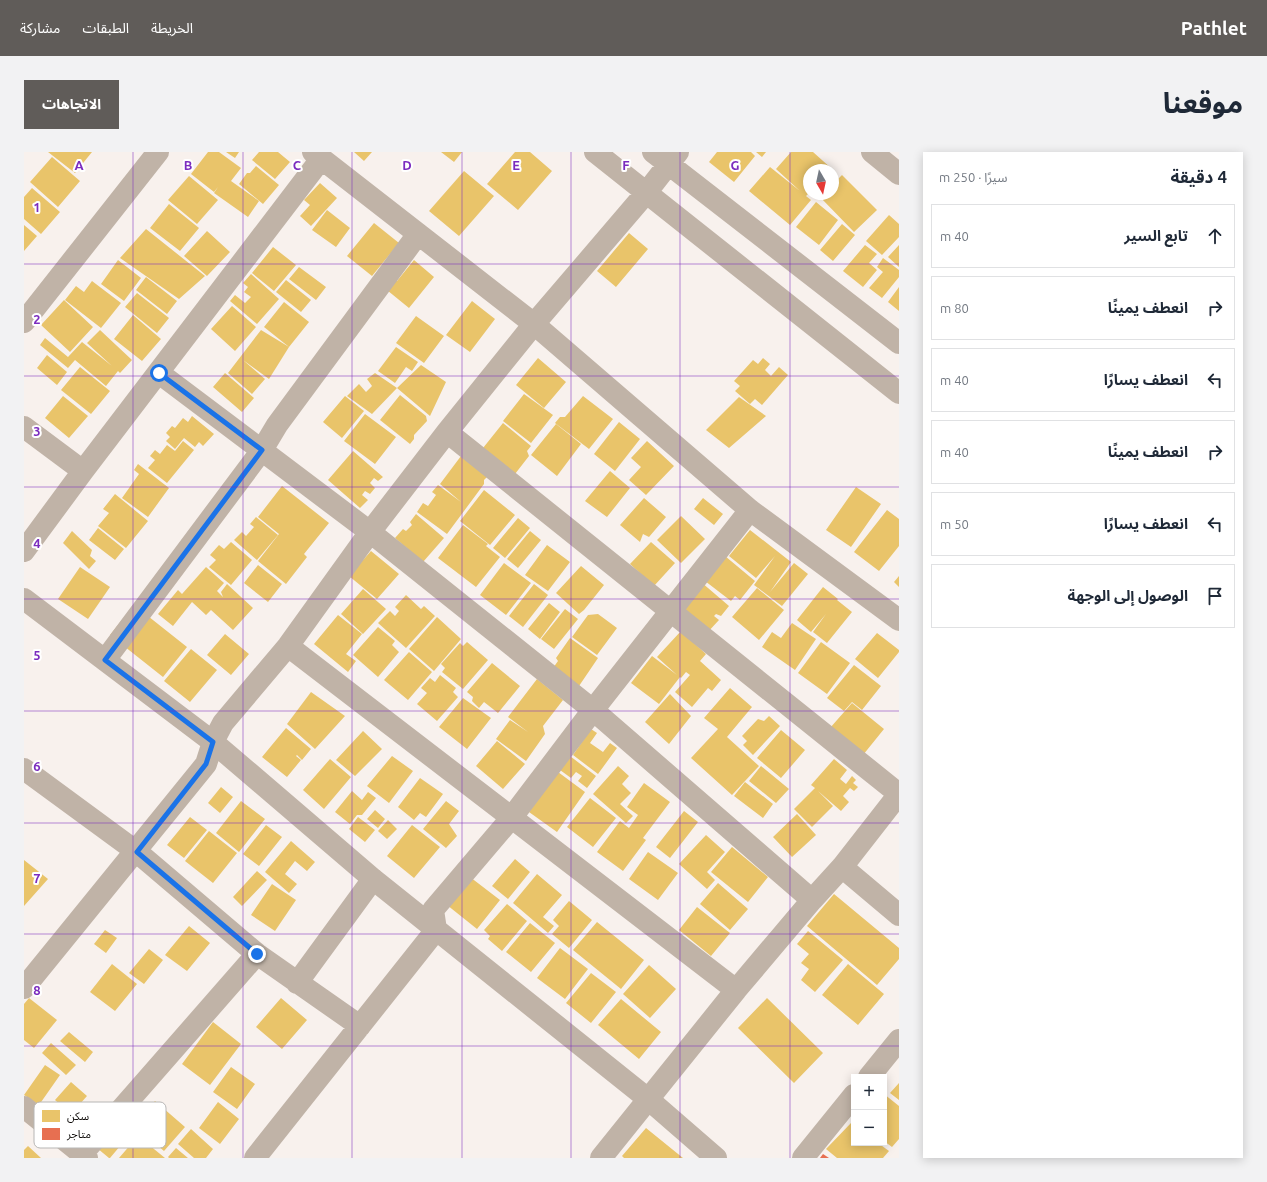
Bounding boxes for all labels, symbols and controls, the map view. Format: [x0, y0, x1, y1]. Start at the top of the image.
text: Pathlet [1181, 17, 1247, 39]
text: مشاركة [20, 20, 60, 36]
text: الطبقات [82, 20, 129, 36]
text: الخريطة [151, 20, 193, 36]
button: الاتجاهات [24, 80, 119, 129]
text: موقعنا [1163, 87, 1243, 118]
text: A [74, 158, 84, 172]
text: B [184, 158, 193, 172]
text: C [293, 158, 302, 172]
text: D [402, 158, 412, 172]
text: E [512, 158, 520, 172]
text: F [622, 158, 630, 172]
text: G [731, 158, 740, 172]
north arrow [803, 164, 839, 200]
text: 4 دقيقة [1171, 167, 1227, 186]
text: سيرًا · 250 m [939, 170, 1007, 184]
text: 1 [33, 200, 41, 214]
icon: ahead [1204, 225, 1226, 247]
text: تابع السير [1124, 227, 1188, 244]
text: 40 m [940, 229, 969, 243]
icon: right [1204, 297, 1226, 319]
text: انعطف يمينًا [1108, 299, 1188, 316]
text: 80 m [940, 301, 969, 315]
text: 2 [33, 312, 41, 326]
route start [150, 364, 168, 382]
icon: left [1204, 369, 1226, 391]
text: انعطف يسارًا [1104, 371, 1188, 388]
text: 40 m [940, 373, 969, 387]
text: 3 [33, 424, 41, 438]
icon: right [1204, 441, 1226, 463]
text: انعطف يمينًا [1108, 443, 1188, 460]
text: 40 m [940, 445, 969, 459]
icon: left [1204, 513, 1226, 535]
text: انعطف يسارًا [1104, 515, 1188, 532]
text: 50 m [940, 517, 969, 531]
text: 4 [33, 536, 41, 550]
icon: arrive [1204, 585, 1226, 607]
text: الوصول إلى الوجهة [1068, 587, 1188, 604]
text: 5 [33, 648, 41, 662]
text: 6 [33, 759, 41, 773]
text: 7 [33, 871, 41, 885]
route end [248, 945, 266, 963]
text: 8 [33, 983, 41, 997]
map controls [851, 1074, 887, 1146]
button: + [851, 1074, 887, 1110]
legend [34, 1102, 166, 1148]
text: سكن [67, 1110, 90, 1123]
button: − [851, 1110, 887, 1146]
text: متاجر [66, 1128, 91, 1141]

